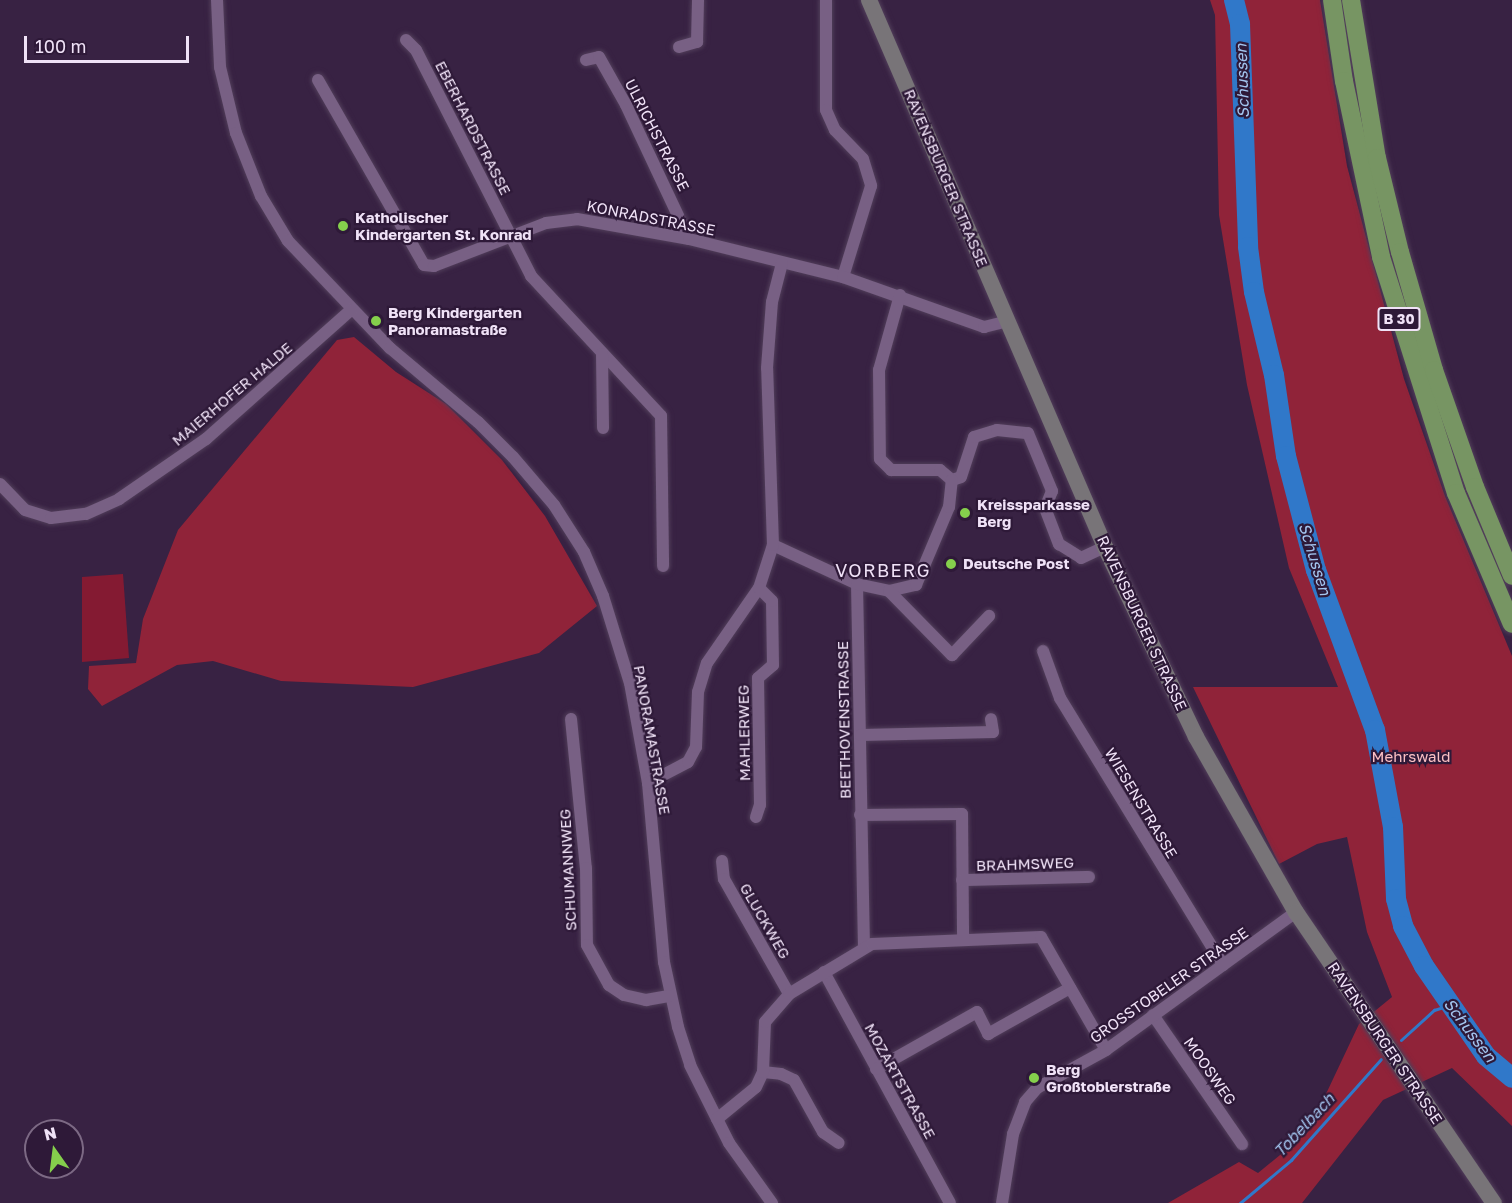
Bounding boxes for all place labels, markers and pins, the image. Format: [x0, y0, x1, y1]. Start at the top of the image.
place label: Katholischer Kindergarten St. Konrad [355, 208, 532, 243]
marker: Katholischer Kindergarten St. Konrad [336, 219, 350, 233]
place label: Berg Kindergarten Panoramastraße [388, 303, 522, 338]
marker: Berg Kindergarten Panoramastraße [369, 314, 383, 328]
place label: Kreissparkasse Berg [977, 495, 1090, 530]
marker: Kreissparkasse Berg [958, 506, 972, 520]
place label: Deutsche Post [963, 555, 1069, 573]
marker: Deutsche Post [944, 557, 958, 571]
place label: Berg Großtoblerstraße [1046, 1060, 1171, 1095]
marker: Berg Großtoblerstraße [1027, 1071, 1041, 1085]

